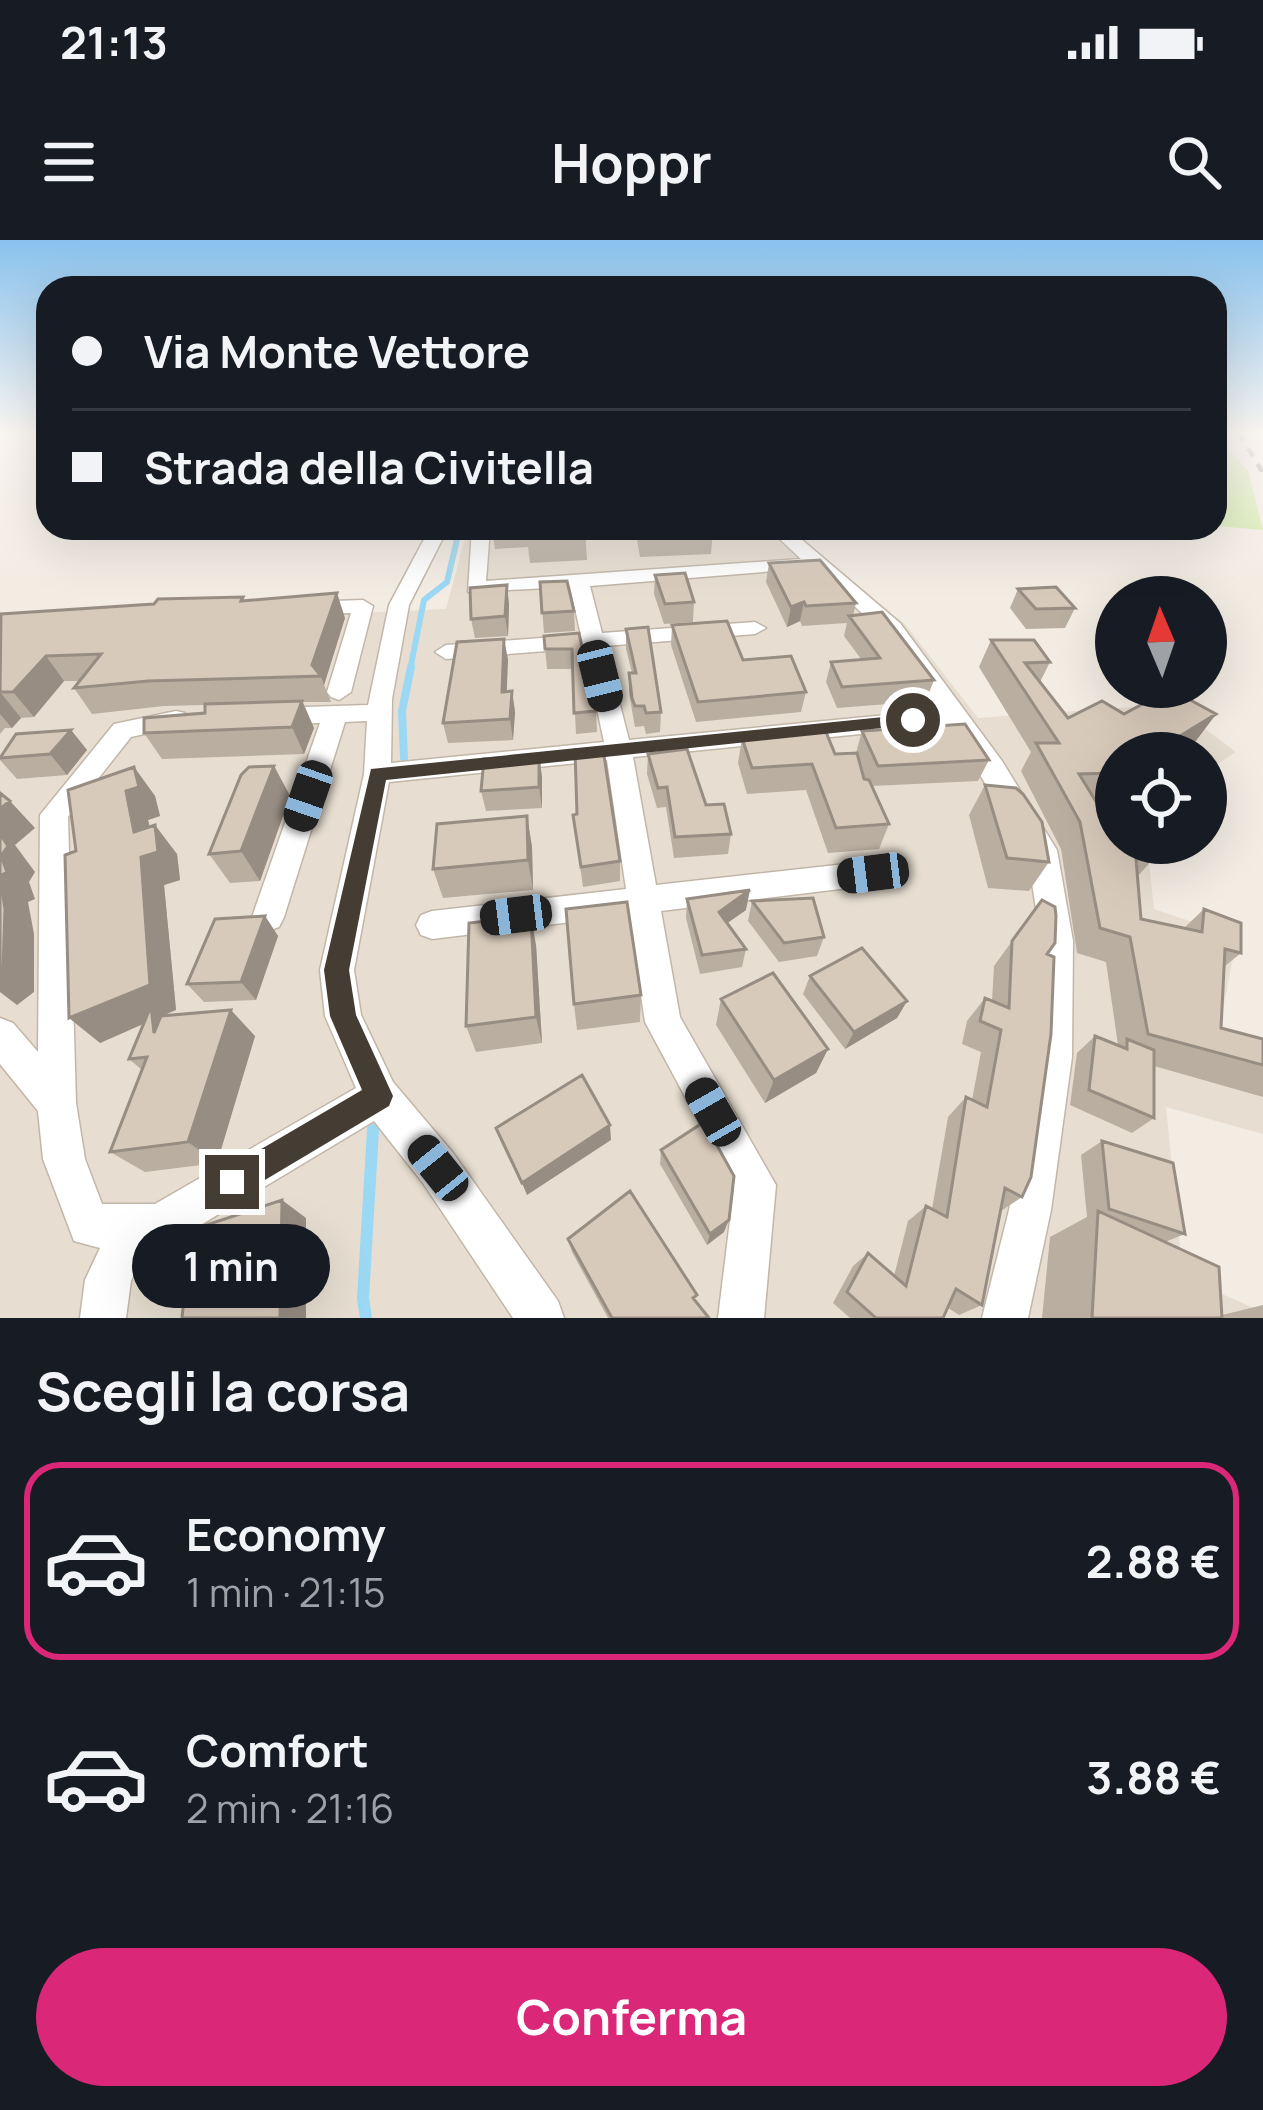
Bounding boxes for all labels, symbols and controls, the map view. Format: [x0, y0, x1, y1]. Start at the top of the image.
text: 21:13 [60, 11, 168, 73]
text: Hoppr [551, 125, 712, 199]
icon: menu [36, 129, 102, 195]
icon: search [1161, 129, 1227, 195]
text: Via Monte Vettore [144, 320, 530, 382]
text: Strada della Civitella [144, 436, 594, 498]
north arrow [1095, 576, 1227, 708]
map controls [1095, 576, 1227, 864]
car [574, 637, 626, 715]
route start [886, 693, 940, 747]
button: locate [1095, 732, 1227, 864]
car [279, 756, 337, 836]
car [835, 851, 911, 895]
car [478, 893, 554, 937]
car [679, 1072, 747, 1152]
car [401, 1129, 475, 1207]
route end [205, 1155, 259, 1209]
callout: 1 min [133, 1224, 331, 1308]
text: 1 min [183, 1239, 279, 1293]
text: Scegli la corsa [36, 1353, 410, 1427]
text: Economy [186, 1503, 386, 1565]
icon: car [42, 1507, 150, 1615]
text: 2.88 € [1086, 1530, 1221, 1592]
text: 1 min · 21:15 [186, 1565, 386, 1619]
text: Comfort [186, 1719, 369, 1781]
icon: car [42, 1723, 150, 1831]
text: 3.88 € [1086, 1746, 1221, 1808]
text: 2 min · 21:16 [186, 1781, 394, 1835]
button: Conferma [36, 1948, 1227, 2086]

